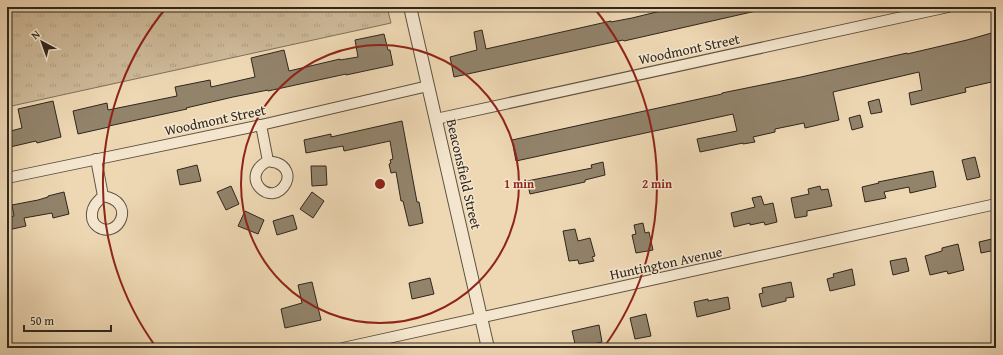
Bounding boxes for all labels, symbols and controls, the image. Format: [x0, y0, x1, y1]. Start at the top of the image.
north arrow [22, 22, 62, 62]
text: N [27, 26, 44, 43]
street label: Woodmont Street [637, 28, 742, 69]
street label: Woodmont Street [163, 99, 268, 140]
street label: Beaconsfield Street [442, 117, 486, 231]
text: 1 min [504, 175, 534, 192]
text: 2 min [642, 175, 672, 192]
centre of rings [373, 177, 387, 191]
street label: Huntington Avenue [608, 241, 724, 285]
scale bar [24, 307, 111, 333]
text: 50 m [30, 312, 54, 329]

